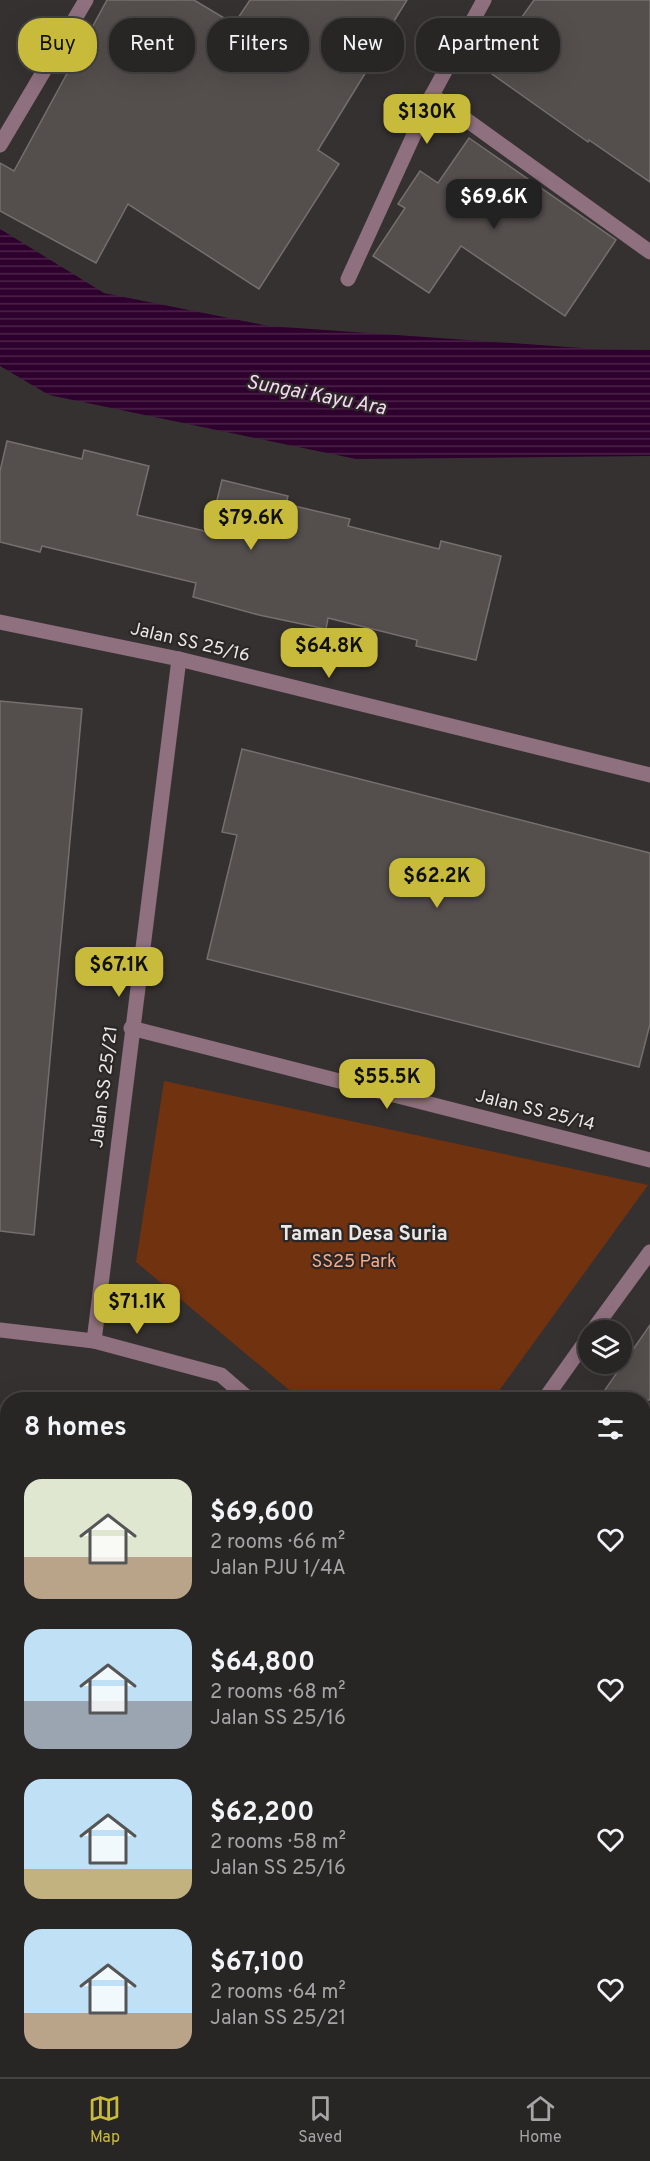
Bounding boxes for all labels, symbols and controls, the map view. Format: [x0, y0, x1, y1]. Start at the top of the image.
chip: Buy [18, 18, 97, 72]
chip: Rent [109, 18, 195, 72]
chip: Filters [207, 18, 309, 72]
chip: New [321, 18, 404, 72]
chip: Apartment [416, 18, 560, 72]
pin: $130K [385, 94, 469, 145]
text: $130K [397, 100, 457, 126]
pin: $69.6K [445, 179, 543, 230]
text: $69.6K [460, 185, 528, 211]
water label: Sungai Kayu Ara [244, 370, 389, 422]
pin: $79.6K [202, 500, 300, 551]
text: $79.6K [218, 506, 284, 532]
street label: Jalan SS 25/16 [128, 618, 252, 668]
pin: $64.8K [280, 628, 378, 679]
text: $64.8K [295, 634, 363, 660]
pin: $62.2K [388, 858, 486, 909]
text: $62.2K [403, 864, 471, 890]
pin: $67.1K [70, 947, 168, 998]
text: $67.1K [89, 953, 149, 979]
street label: Jalan SS 25/21 [86, 1025, 124, 1149]
pin: $55.5K [338, 1059, 436, 1110]
text: $55.5K [353, 1065, 421, 1091]
street label: Jalan SS 25/14 [473, 1085, 597, 1137]
district label: Taman Desa Suria [280, 1222, 448, 1248]
park label: SS25 Park [311, 1251, 397, 1274]
pin: $71.1K [88, 1284, 186, 1335]
text: $71.1K [108, 1290, 166, 1316]
map controls [578, 1320, 632, 1374]
button: layers [578, 1320, 632, 1374]
text: 8 homes [24, 1412, 127, 1445]
icon: filters [594, 1412, 627, 1445]
text: $69,600 [210, 1497, 314, 1530]
icon: home [72, 1503, 144, 1575]
icon: heart [594, 1523, 627, 1556]
text: 2 rooms · 66 m² [210, 1530, 345, 1556]
text: Jalan PJU 1/4A [210, 1556, 346, 1582]
text: $64,800 [210, 1647, 315, 1680]
icon: home [72, 1653, 144, 1725]
icon: heart [594, 1673, 627, 1706]
text: 2 rooms · 68 m² [210, 1680, 346, 1706]
text: Jalan SS 25/16 [210, 1706, 346, 1732]
text: $62,200 [210, 1797, 314, 1830]
icon: home [72, 1803, 144, 1875]
icon: heart [594, 1823, 627, 1856]
text: 2 rooms · 58 m² [210, 1830, 346, 1856]
text: Jalan SS 25/16 [210, 1856, 346, 1882]
text: $67,100 [210, 1947, 305, 1980]
icon: home [72, 1953, 144, 2025]
icon: heart [594, 1973, 627, 2006]
text: 2 rooms · 64 m² [210, 1980, 346, 2006]
text: Jalan SS 25/21 [210, 2006, 346, 2032]
tab: Map [88, 2092, 121, 2148]
tab: Saved [298, 2092, 342, 2148]
tab: Home [519, 2092, 562, 2148]

